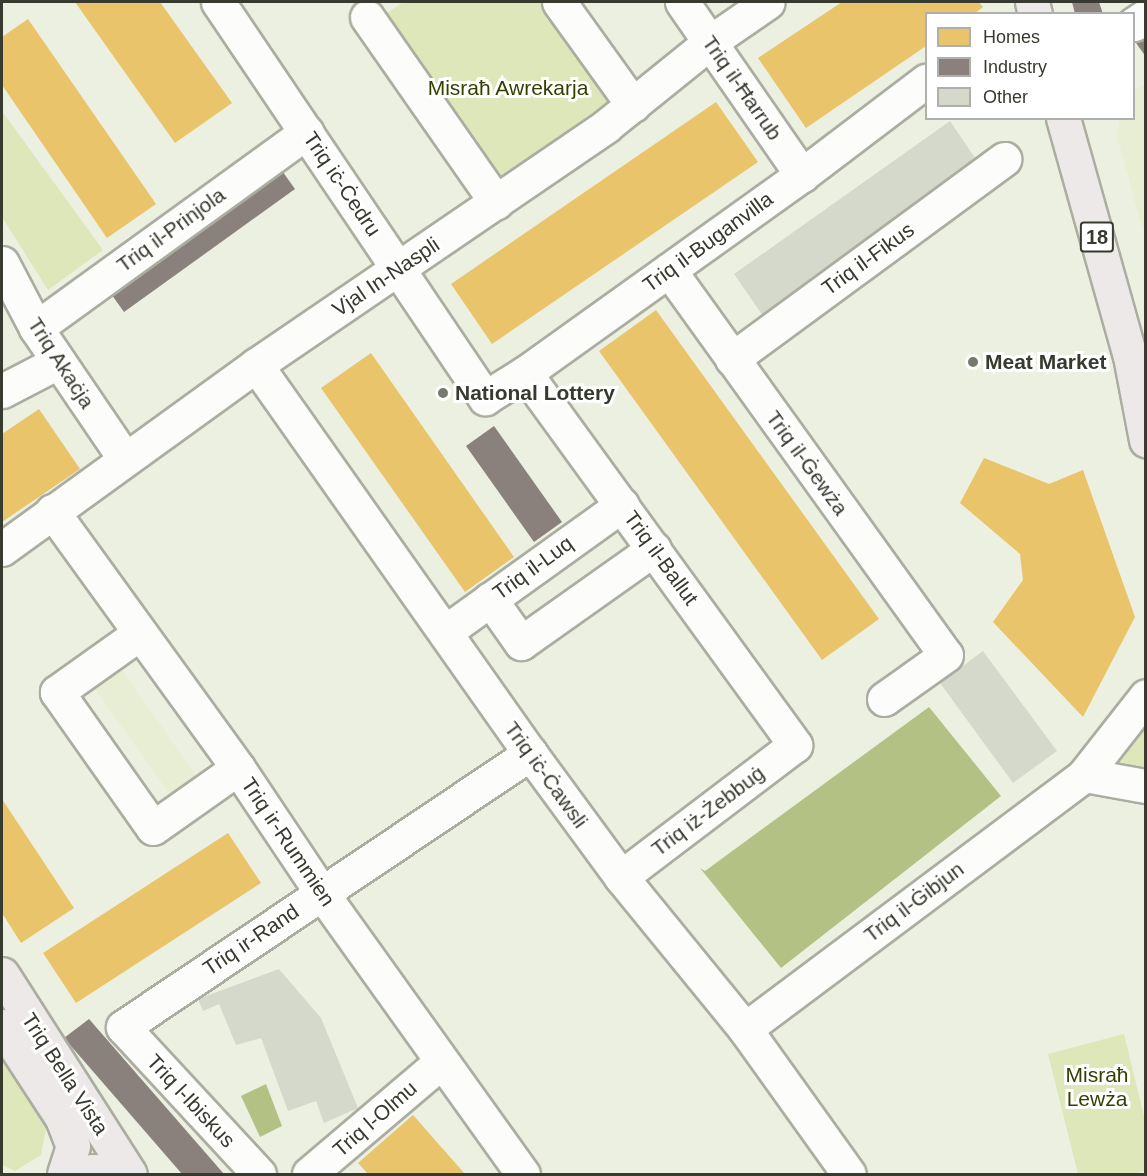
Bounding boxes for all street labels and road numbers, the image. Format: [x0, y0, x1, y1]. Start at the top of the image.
street label: Triq il-Ħarrub [697, 31, 787, 145]
street label: Triq iċ-Ċedru [298, 127, 386, 241]
street label: Triq il-Prinjola [112, 182, 230, 278]
street label: Triq il-Buganvilla [638, 186, 778, 298]
street label: Triq il-Fikus [817, 217, 919, 301]
road number: 18 [1079, 220, 1115, 254]
street label: Vjal In-Naspli [328, 232, 444, 322]
street label: Triq Akaċja [22, 312, 100, 414]
street label: Triq il-Ġewża [761, 406, 853, 520]
street label: Triq il-Ballut [618, 506, 704, 610]
street label: Triq il-Luq [488, 531, 578, 605]
street label: Triq iċ-Ċawsli [499, 717, 593, 833]
street label: Triq iż-Żebbuġ [647, 760, 769, 862]
street label: Triq ir-Rummien [236, 773, 340, 911]
street label: Triq il-Ġibjun [859, 856, 969, 948]
street label: Triq ir-Rand [198, 899, 304, 981]
street label: Triq Bella Vista [16, 1008, 114, 1140]
street label: Triq l-Ibiskus [141, 1049, 241, 1153]
street label: Triq l-Olmu [328, 1076, 422, 1162]

